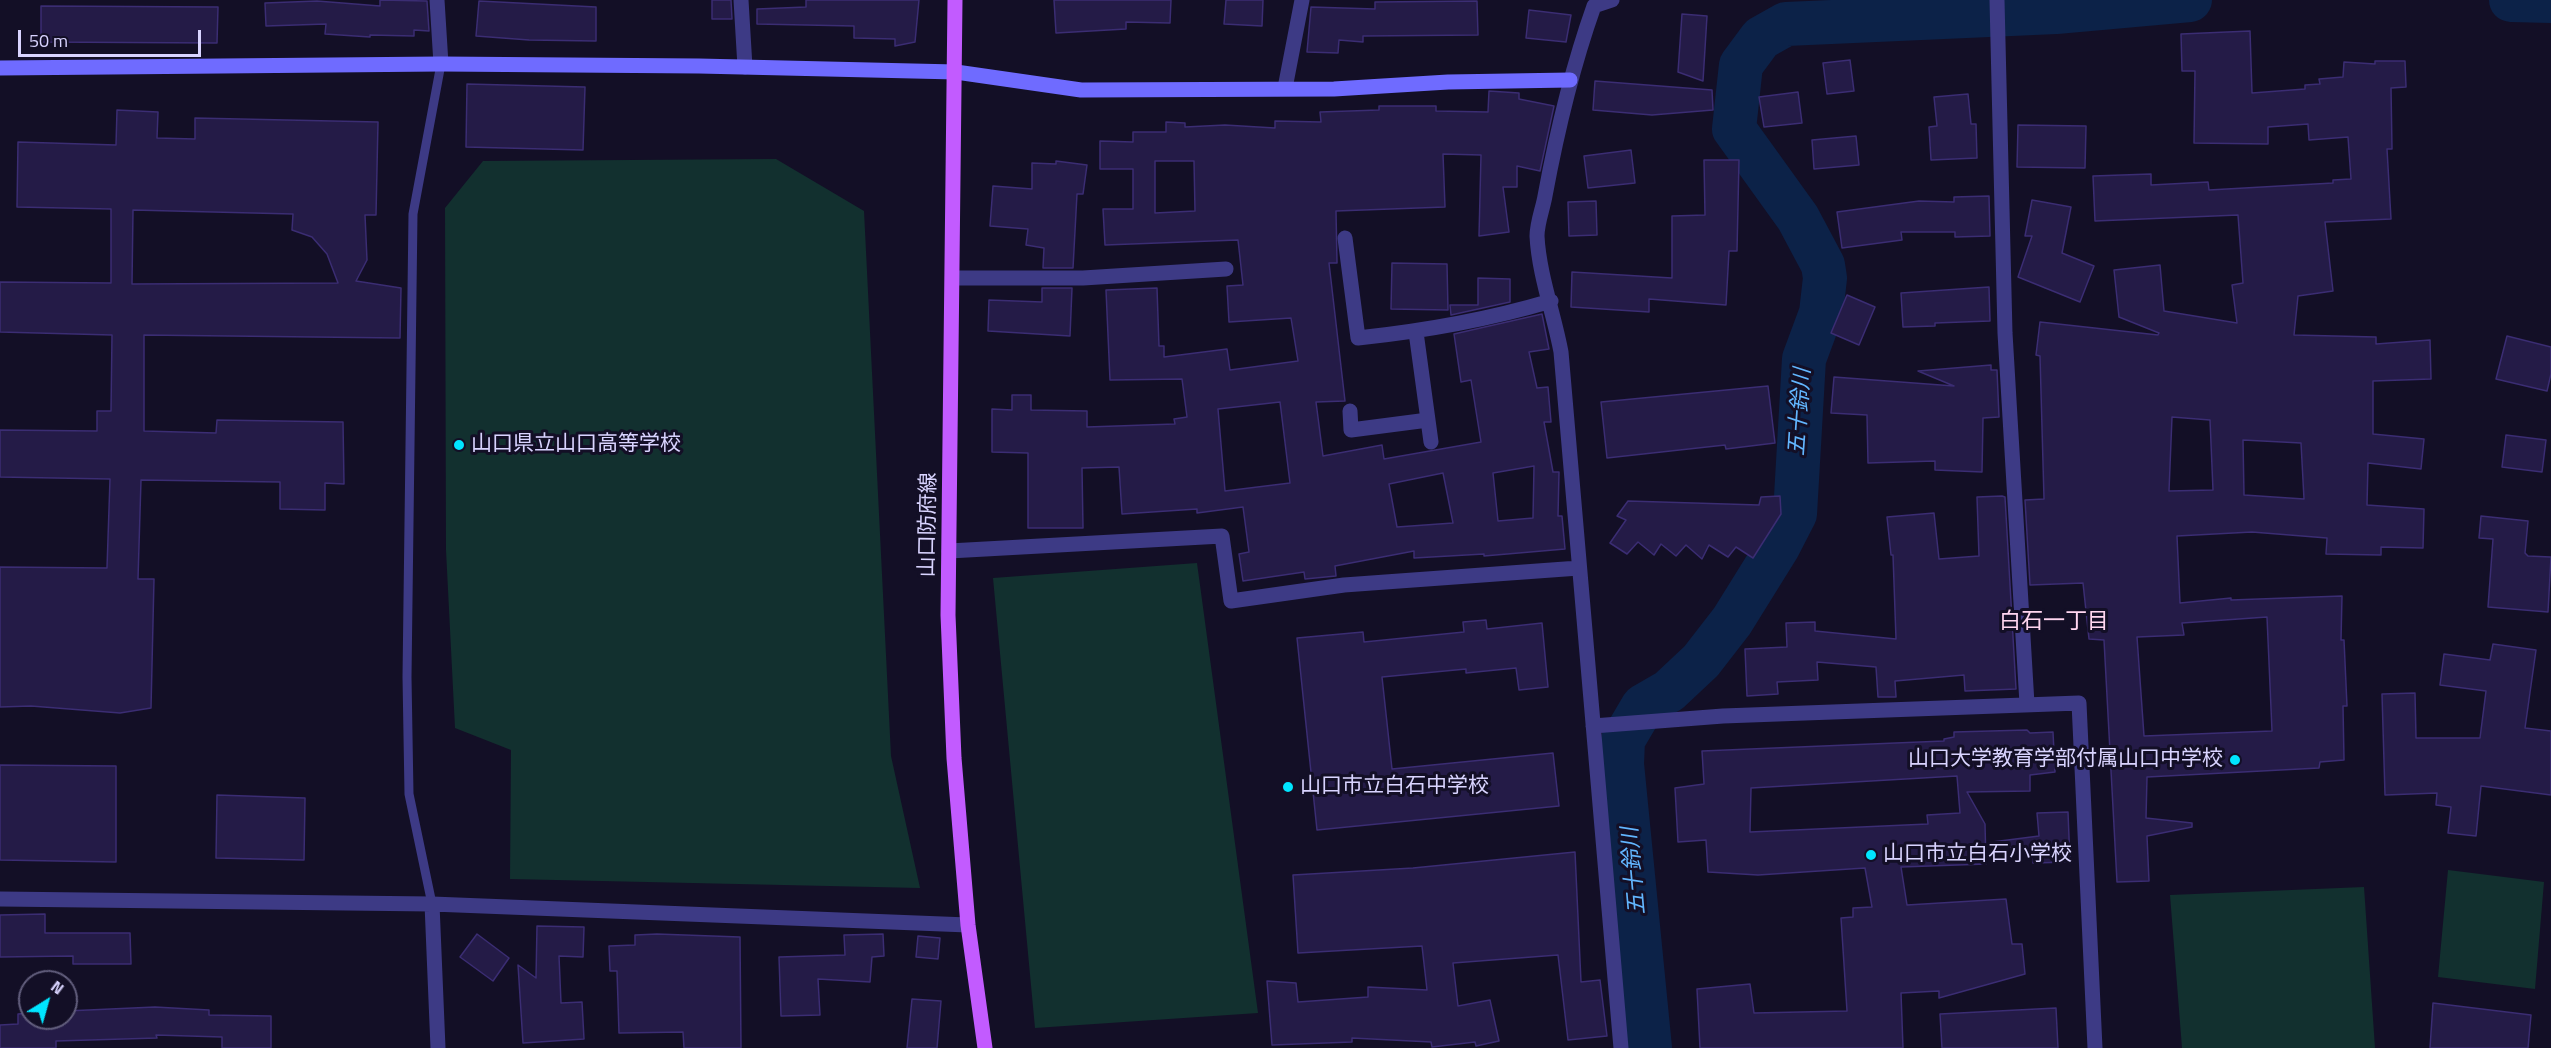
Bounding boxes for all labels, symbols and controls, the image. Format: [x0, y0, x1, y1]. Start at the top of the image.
scale bar [21, 18, 204, 56]
text: 50 m [29, 27, 68, 54]
water label: 五十鈴川 [1785, 367, 1817, 457]
place label: 山口県立山口高等学校 [471, 432, 681, 458]
marker: 山口県立山口高等学校 [452, 438, 466, 452]
street label: 山口防府線 [915, 472, 943, 578]
district label: 白石一丁目 [1999, 610, 2109, 636]
place label: 山口大学教育学部付属山口中学校 [1908, 747, 2223, 773]
marker: 山口大学教育学部付属山口中学校 [2228, 753, 2242, 767]
place label: 山口市立白石中学校 [1300, 774, 1489, 800]
marker: 山口市立白石中学校 [1281, 780, 1295, 794]
water label: 五十鈴川 [1618, 826, 1652, 916]
place label: 山口市立白石小学校 [1883, 842, 2072, 868]
marker: 山口市立白石小学校 [1864, 848, 1878, 862]
north arrow [18, 970, 78, 1030]
text: N [46, 974, 69, 1000]

